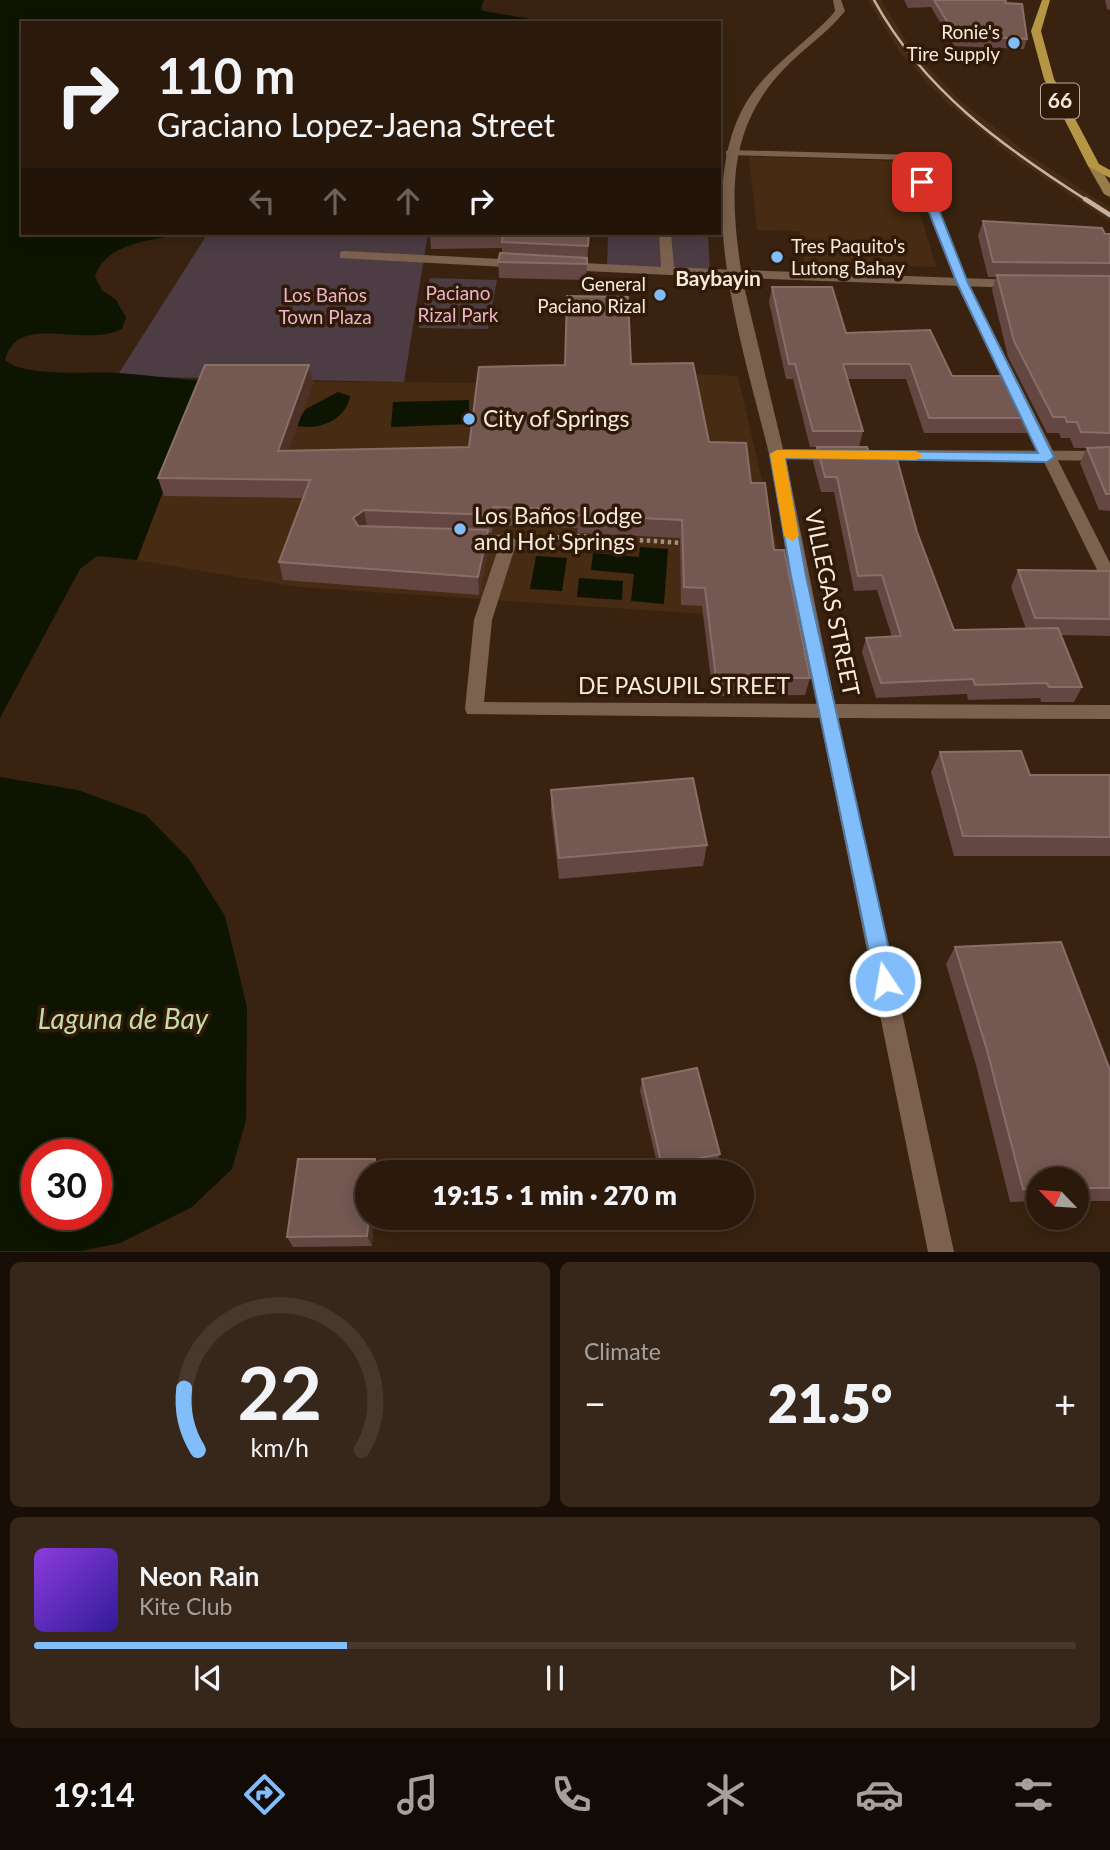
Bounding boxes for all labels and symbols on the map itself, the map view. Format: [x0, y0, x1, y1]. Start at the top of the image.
place label: Ronie's Tire Supply [907, 20, 1000, 65]
marker: Ronie's Tire Supply [1006, 35, 1022, 51]
road number: 66 [1041, 84, 1079, 119]
pin [892, 152, 952, 212]
place label: Tres Paquito's Lutong Bahay [791, 234, 905, 279]
marker: Tres Paquito's Lutong Bahay [769, 249, 785, 265]
district label: Baybayin [675, 265, 761, 290]
place label: General Paciano Rizal [537, 272, 646, 317]
park label: Paciano Rizal Park [418, 281, 499, 326]
park label: Los Baños Town Plaza [278, 283, 372, 328]
marker: General Paciano Rizal [652, 287, 668, 303]
place label: City of Springs [483, 404, 629, 432]
marker: City of Springs [461, 411, 477, 427]
place label: Los Baños Lodge and Hot Springs [474, 501, 643, 555]
street label: VILLEGAS STREET [800, 507, 866, 699]
marker: Los Baños Lodge and Hot Springs [452, 521, 468, 537]
street label: DE PASUPIL STREET [578, 671, 790, 699]
position arrow [848, 944, 922, 1018]
water label: Laguna de Bay [38, 1001, 209, 1035]
speed limit sign: 30 [21, 1139, 112, 1230]
north arrow [1026, 1167, 1088, 1230]

